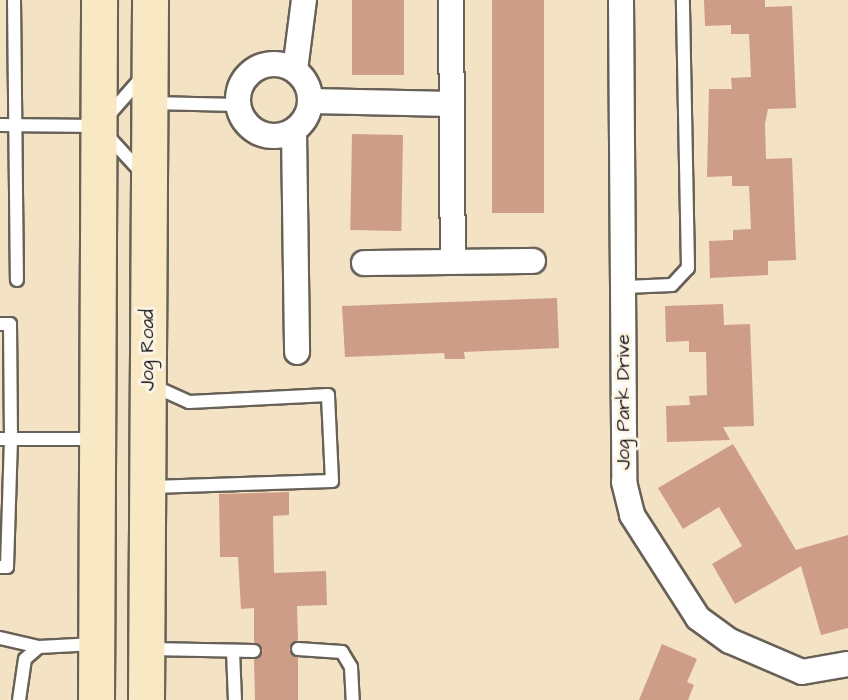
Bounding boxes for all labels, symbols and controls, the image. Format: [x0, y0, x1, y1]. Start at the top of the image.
street label: Jog Road [137, 309, 159, 391]
street label: Jog Park Drive [613, 334, 635, 470]

